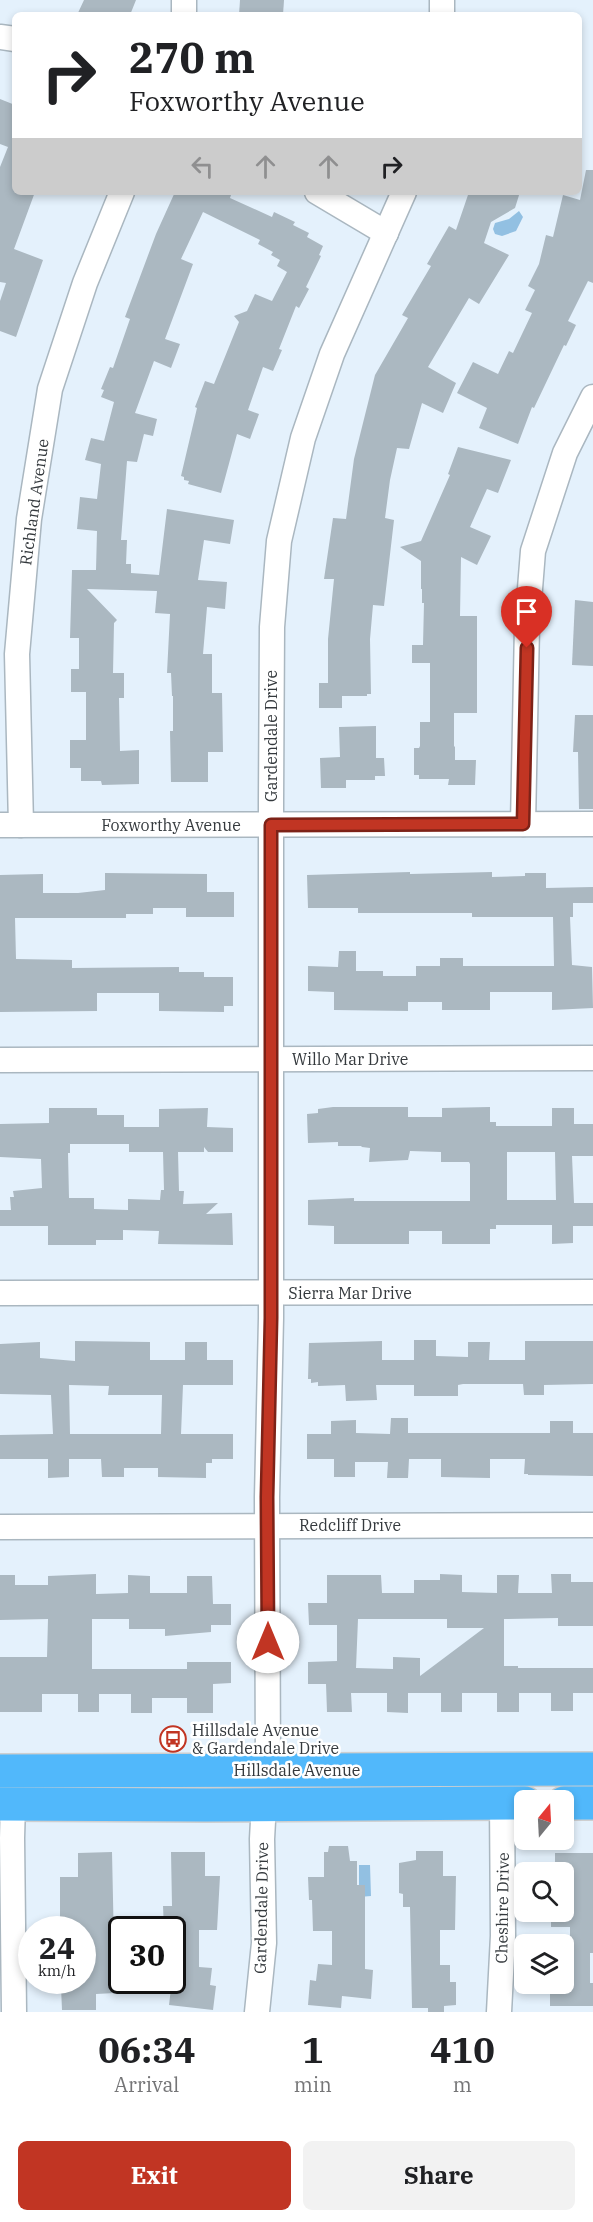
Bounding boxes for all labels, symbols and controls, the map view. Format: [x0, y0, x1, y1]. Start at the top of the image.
text: 270 m [129, 30, 255, 85]
icon: right [30, 36, 108, 114]
text: Foxworthy Avenue [129, 83, 365, 118]
icon: left [186, 150, 219, 183]
icon: ahead [249, 150, 282, 183]
icon: ahead [312, 150, 345, 183]
icon: right [375, 150, 408, 183]
street label: Richland Avenue [15, 437, 53, 567]
pin [501, 586, 552, 648]
icon: arrive [510, 595, 543, 628]
street label: Gardendale Drive [261, 670, 281, 802]
street label: Foxworthy Avenue [101, 815, 241, 835]
street label: Willo Mar Drive [292, 1049, 408, 1069]
street label: Sierra Mar Drive [288, 1283, 412, 1303]
street label: Redcliff Drive [299, 1515, 401, 1535]
position arrow [236, 1610, 300, 1674]
place label: Hillsdale Avenue & Gardendale Drive [192, 1720, 339, 1758]
bus stop icon: Hillsdale Avenue & Gardendale Drive [158, 1724, 188, 1754]
street label: Hillsdale Avenue [234, 1760, 360, 1780]
north arrow [514, 1790, 574, 1850]
map controls [514, 1790, 574, 1994]
street label: Gardendale Drive [250, 1842, 272, 1974]
street label: Cheshire Drive [491, 1852, 513, 1964]
button: search [514, 1862, 574, 1922]
speed limit sign: 30 [108, 1916, 186, 1994]
text: 24 [39, 1928, 75, 1967]
button: layers [514, 1934, 574, 1994]
text: km/h [38, 1961, 76, 1980]
text: 06:34 [98, 2026, 195, 2073]
text: 1 [302, 2026, 324, 2073]
text: 410 [430, 2026, 495, 2073]
text: Arrival [114, 2071, 179, 2098]
text: min [294, 2071, 332, 2098]
text: m [453, 2071, 472, 2098]
button: Exit [18, 2141, 291, 2210]
button: Share [303, 2141, 575, 2210]

